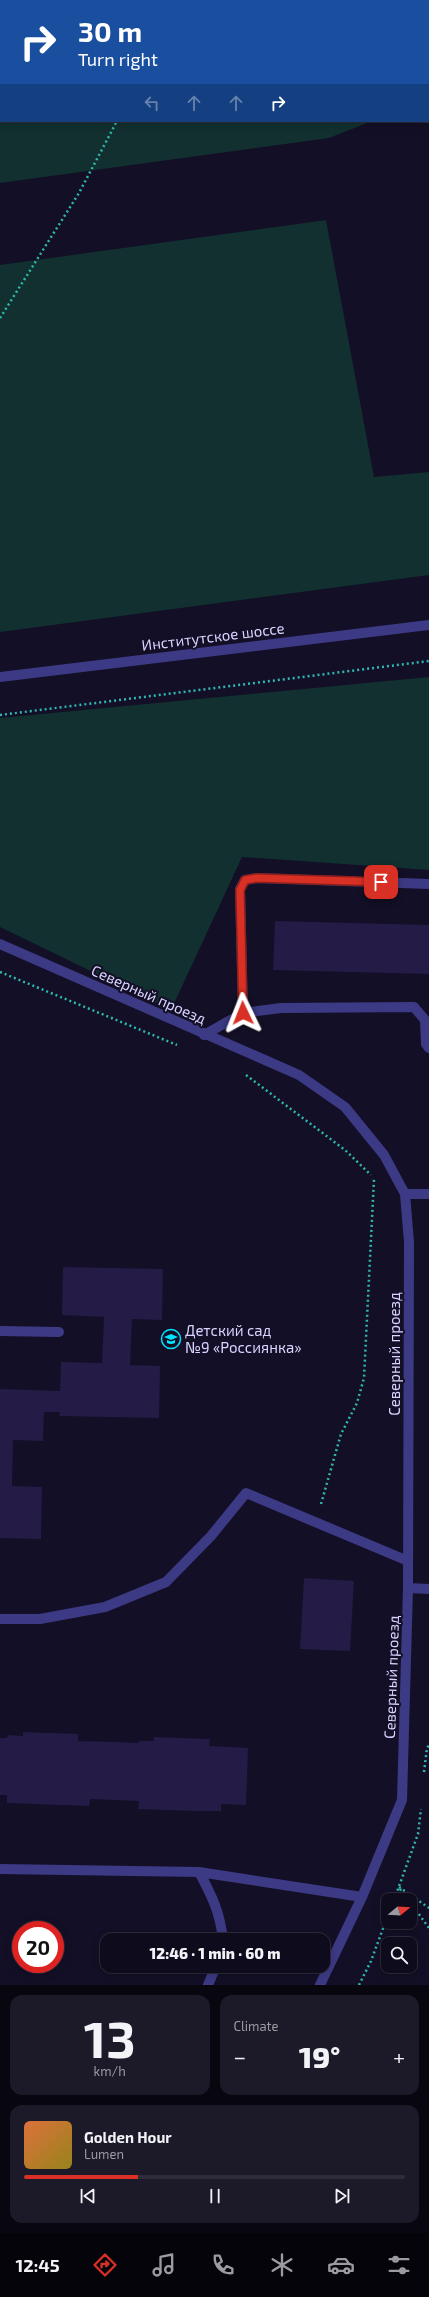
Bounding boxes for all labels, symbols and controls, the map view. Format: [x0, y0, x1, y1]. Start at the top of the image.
text: 30 m [78, 14, 142, 48]
icon: right [12, 16, 64, 68]
text: Turn right [78, 48, 158, 70]
icon: left [141, 92, 163, 114]
icon: ahead [183, 92, 205, 114]
icon: ahead [225, 92, 247, 114]
icon: right [267, 92, 289, 114]
street label: Институтское шоссе [141, 618, 286, 655]
pin [364, 865, 398, 899]
icon: arrive [370, 871, 392, 893]
street label: Северный проезд [89, 961, 209, 1027]
position arrow [222, 992, 264, 1034]
street label: Северный проезд [385, 1292, 403, 1416]
place label: Детcкий сад №9 «Россиянка» [185, 1321, 301, 1356]
school or university icon: Детcкий сад №9 «Россиянка» [160, 1328, 182, 1350]
street label: Северный проезд [380, 1615, 402, 1739]
north arrow [381, 1893, 417, 1929]
map controls [381, 1893, 417, 1973]
speed limit sign: 20 [12, 1921, 64, 1973]
button: search [381, 1937, 417, 1973]
text: 12:46 · 1 min · 60 m [150, 1944, 280, 1962]
text: 13 [84, 2006, 136, 2068]
text: Climate [234, 2018, 278, 2034]
text: 19° [299, 2038, 340, 2074]
text: − [234, 2043, 246, 2069]
text: + [393, 2043, 405, 2069]
text: km/h [94, 2063, 126, 2079]
text: Golden Hour [84, 2128, 172, 2146]
text: Lumen [84, 2146, 124, 2162]
icon: previous [77, 2185, 99, 2207]
icon: pause [204, 2185, 226, 2207]
icon: next [331, 2185, 353, 2207]
icon: directions [91, 2251, 119, 2279]
icon: music [150, 2251, 178, 2279]
icon: phone [209, 2251, 237, 2279]
icon: climate [268, 2251, 296, 2279]
icon: car [327, 2251, 355, 2279]
icon: filters [385, 2251, 413, 2279]
text: 12:45 [15, 2254, 60, 2276]

